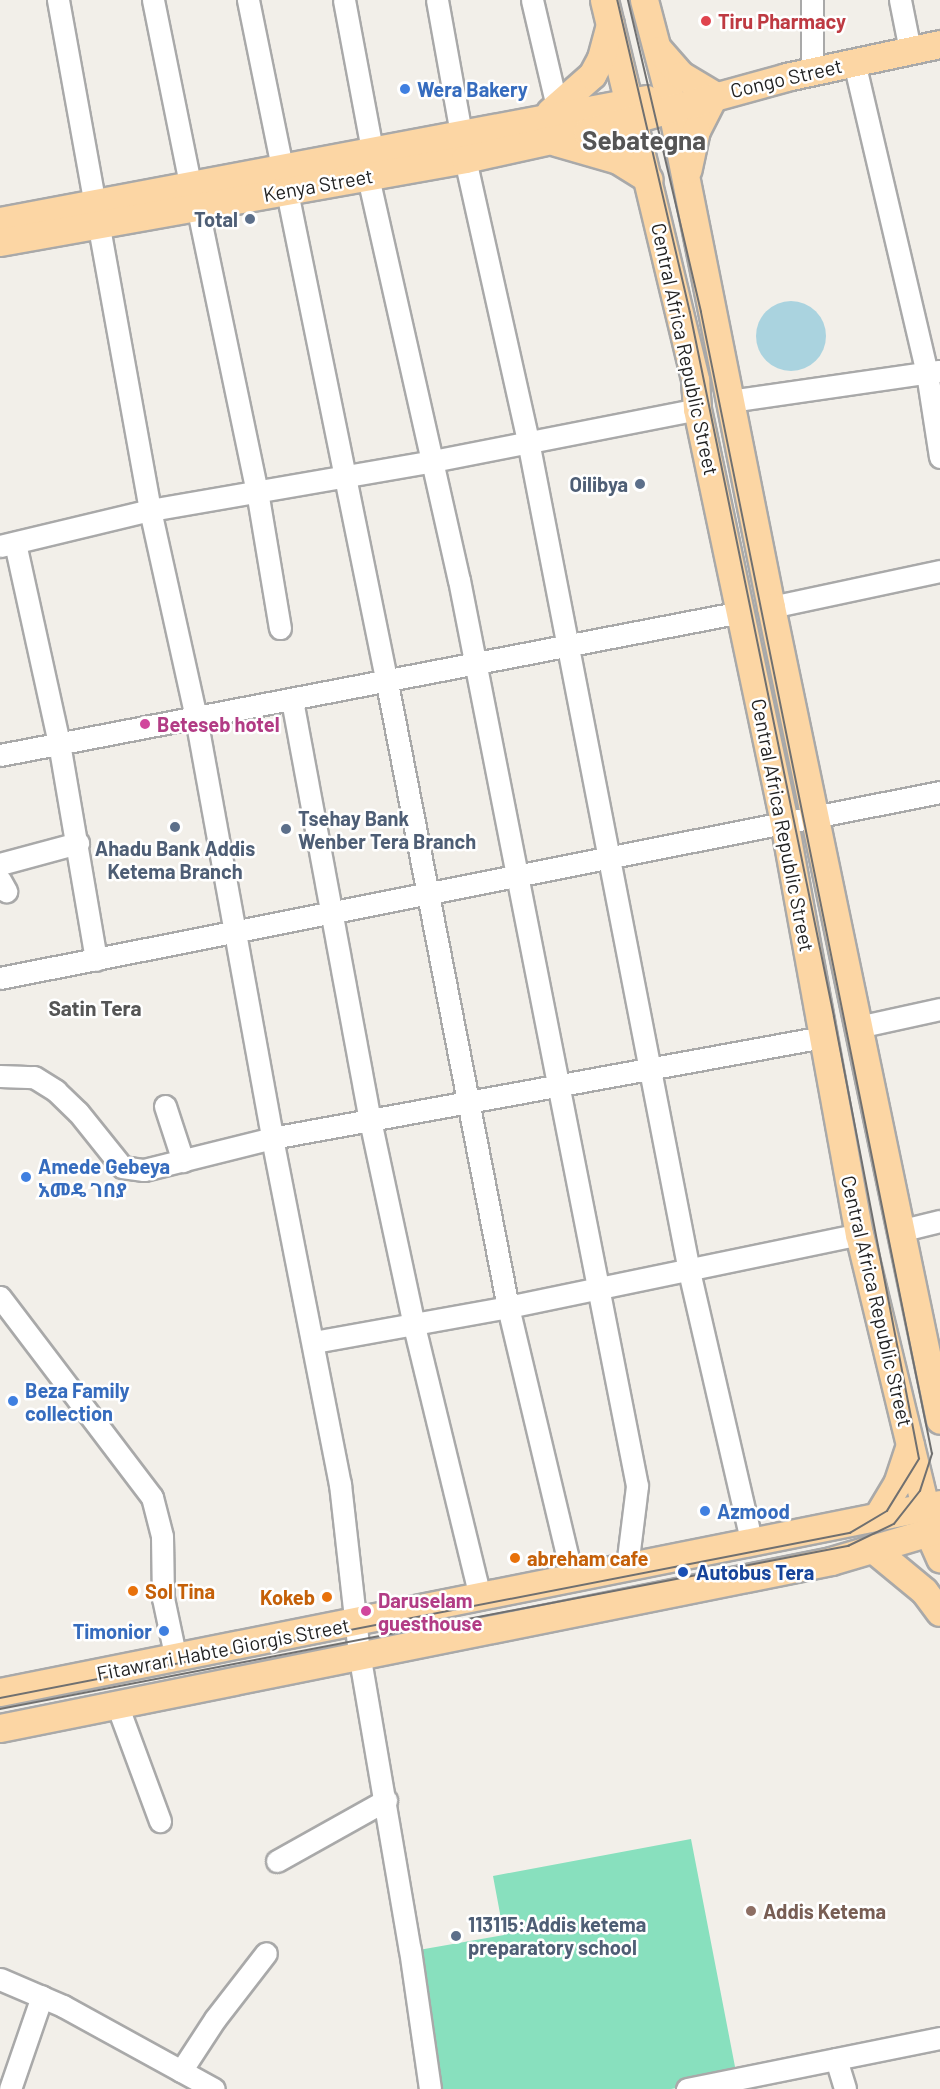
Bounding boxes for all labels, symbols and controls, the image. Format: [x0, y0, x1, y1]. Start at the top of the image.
place label: Tiru Pharmacy [718, 9, 846, 33]
marker: Tiru Pharmacy [699, 14, 713, 28]
street label: Congo Street [728, 53, 844, 103]
place label: Wera Bakery [417, 77, 528, 101]
marker: Wera Bakery [398, 82, 412, 96]
district label: Sebategna [582, 124, 706, 156]
street label: Kenya Street [261, 164, 375, 206]
place label: Total [194, 207, 238, 231]
marker: Total [243, 212, 257, 226]
street label: Central Africa Republic Street [647, 221, 723, 477]
place label: Oilibya [570, 472, 628, 496]
marker: Oilibya [633, 477, 647, 491]
street label: Central Africa Republic Street [747, 697, 819, 953]
place label: Beteseb hotel [157, 712, 280, 736]
marker: Beteseb hotel [138, 717, 152, 731]
place label: Tsehay Bank Wenber Tera Branch [298, 806, 476, 853]
marker: Ahadu Bank Addis Ketema Branch [168, 820, 182, 834]
marker: Tsehay Bank Wenber Tera Branch [279, 822, 293, 836]
place label: Ahadu Bank Addis Ketema Branch [95, 837, 255, 884]
district label: Satin Tera [48, 995, 142, 1021]
place label: Amede Gebeya አመዴ ገበያ [38, 1154, 170, 1201]
marker: Amede Gebeya አመዴ ገበያ [19, 1170, 33, 1184]
street label: Central Africa Republic Street [836, 1173, 918, 1429]
place label: Beza Family collection [25, 1378, 130, 1425]
marker: Beza Family collection [6, 1394, 20, 1408]
place label: Azmood [717, 1499, 790, 1523]
marker: Azmood [698, 1504, 712, 1518]
place label: abreham cafe [527, 1546, 649, 1570]
marker: abreham cafe [508, 1551, 522, 1565]
place label: Autobus Tera [696, 1560, 814, 1584]
marker: Autobus Tera [674, 1563, 692, 1581]
place label: Sol Tina [145, 1579, 215, 1603]
marker: Sol Tina [126, 1584, 140, 1598]
place label: Kokeb [260, 1585, 315, 1609]
place label: Daruselam guesthouse [378, 1588, 482, 1635]
marker: Kokeb [320, 1590, 334, 1604]
marker: Daruselam guesthouse [359, 1604, 373, 1618]
street label: Fitawrari Habte Giorgis Street [94, 1613, 352, 1685]
place label: Timonior [73, 1619, 152, 1643]
marker: Timonior [157, 1624, 171, 1638]
place label: Addis Ketema [763, 1899, 886, 1923]
marker: Addis Ketema [744, 1904, 758, 1918]
place label: 113115:Addis ketema preparatory school [468, 1912, 646, 1959]
marker: 113115:Addis ketema preparatory school [449, 1929, 463, 1943]

